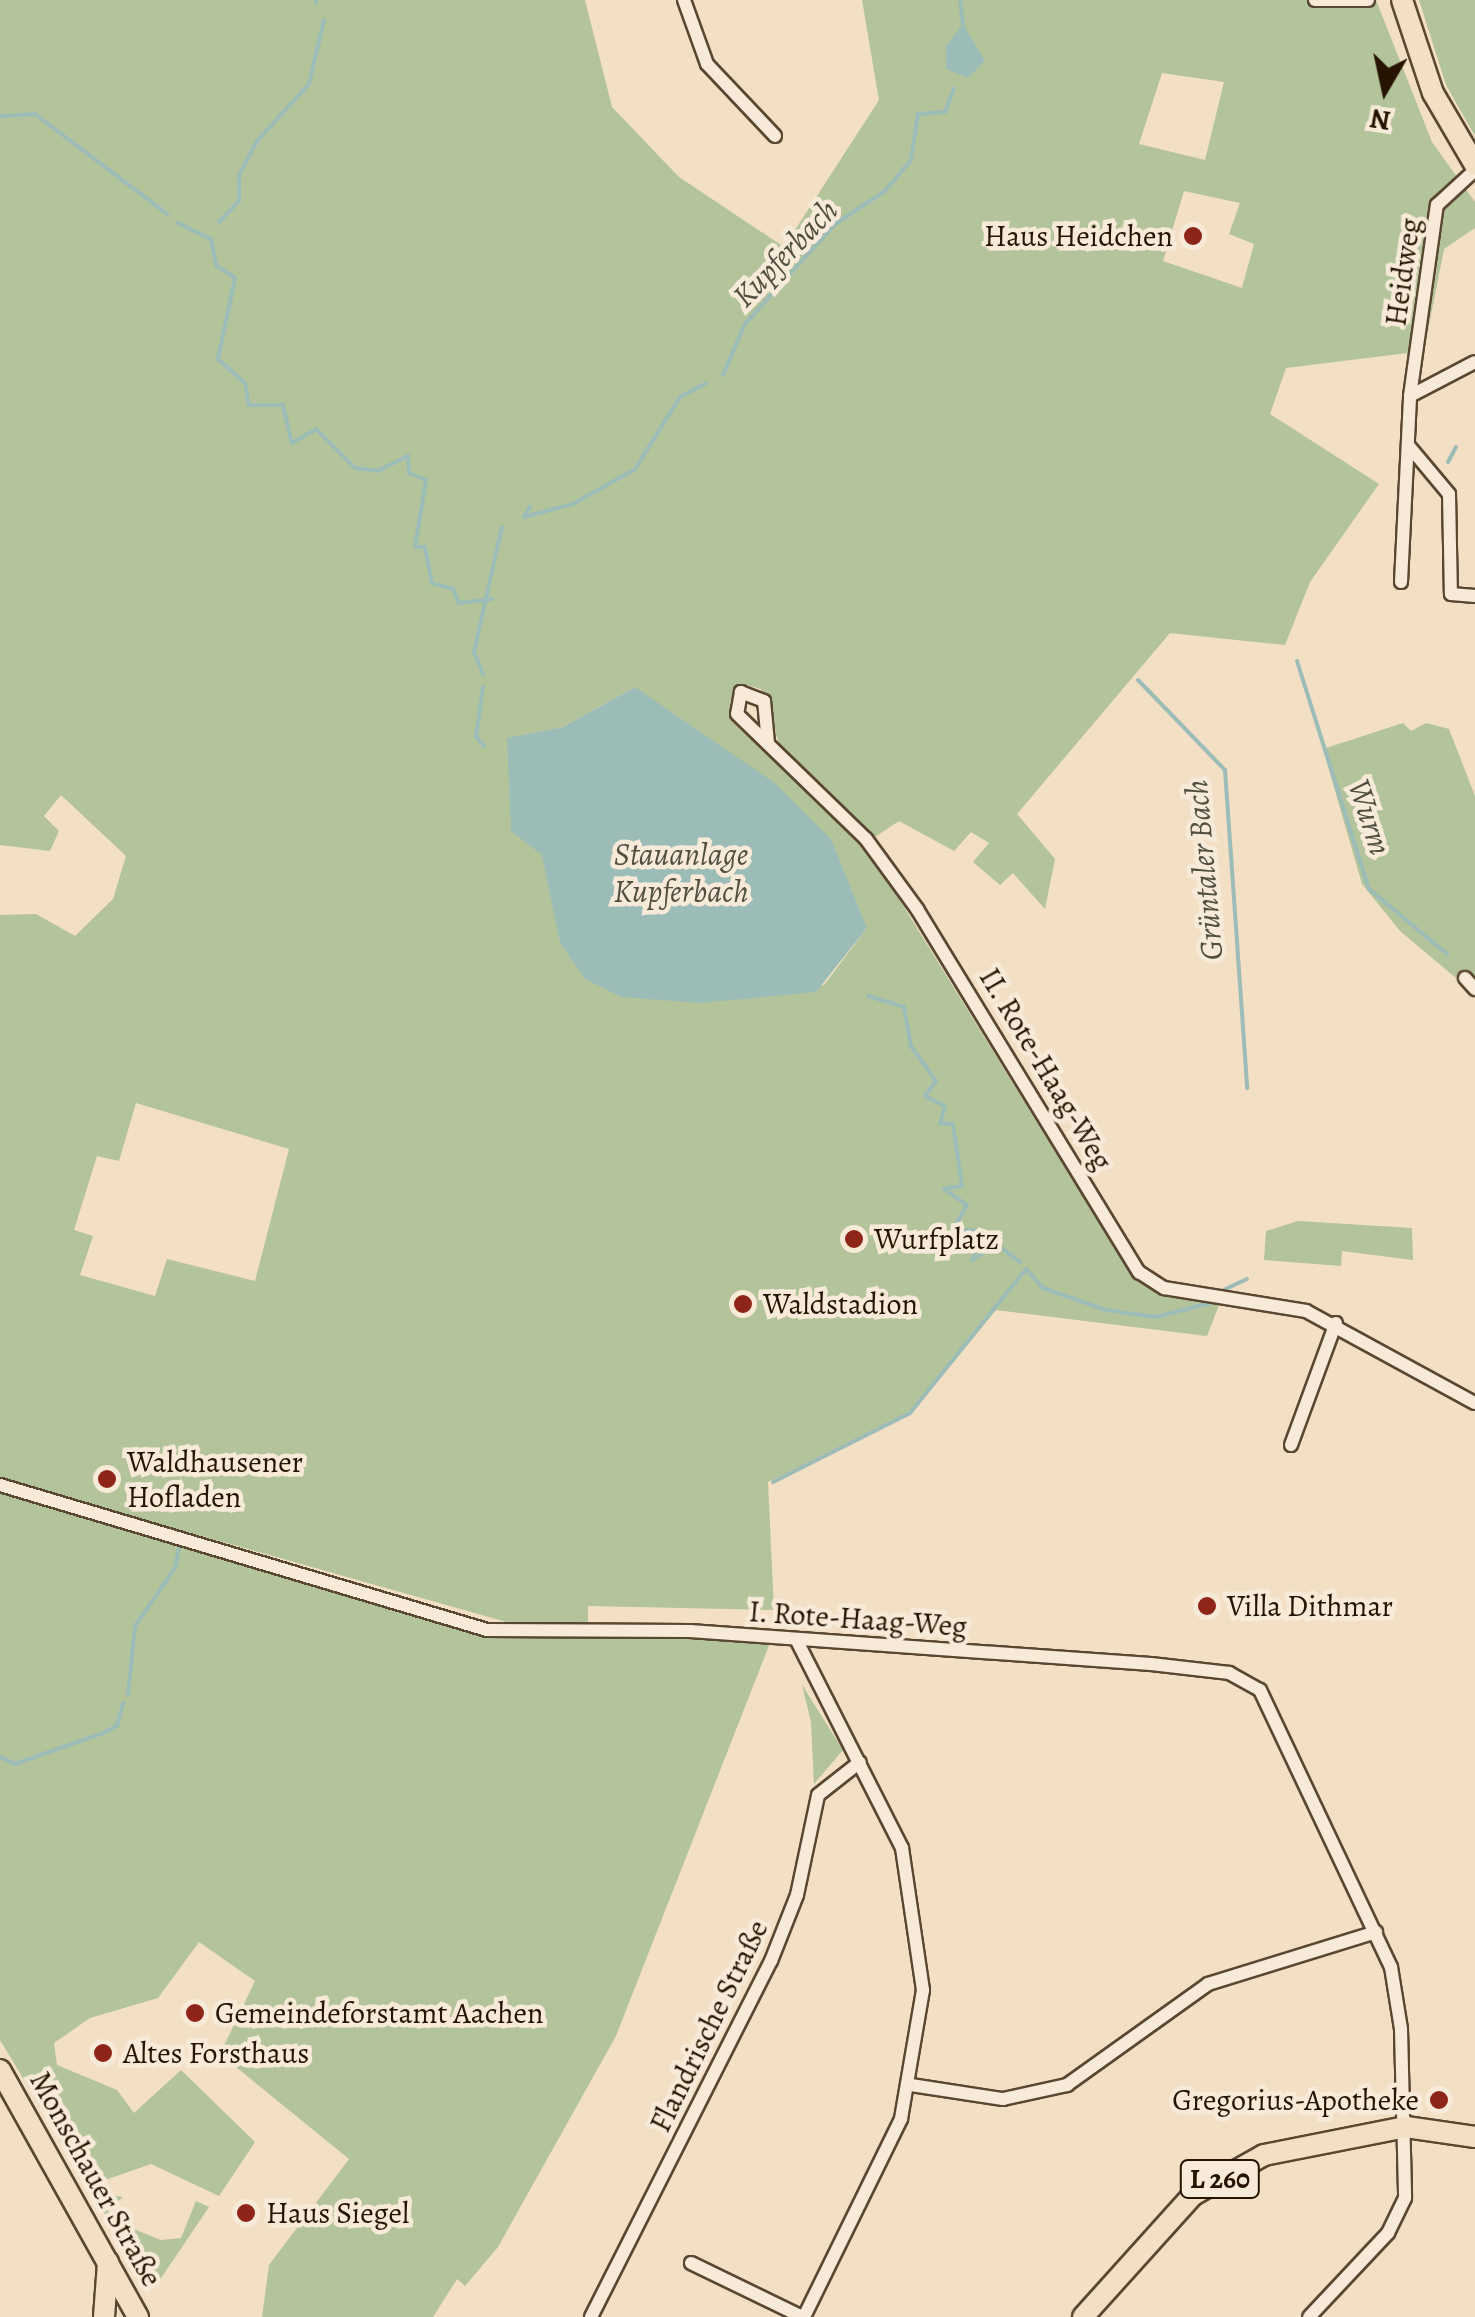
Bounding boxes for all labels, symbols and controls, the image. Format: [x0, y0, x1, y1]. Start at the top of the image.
north arrow [1335, 40, 1435, 140]
text: N [1367, 99, 1393, 140]
water label: Kupferbach [724, 191, 846, 315]
street label: Heidweg [1378, 216, 1428, 328]
place label: Haus Heidchen [984, 218, 1173, 254]
marker: Haus Heidchen [1182, 225, 1204, 247]
water label: Wurm [1340, 774, 1400, 860]
water label: Grüntaler Bach [1177, 778, 1231, 962]
water label: Stauanlage Kupferbach [613, 836, 749, 911]
street label: II. Rote-Haag-Weg [971, 961, 1121, 1177]
place label: Wurfplatz [874, 1221, 999, 1257]
marker: Wurfplatz [843, 1228, 865, 1250]
place label: Waldstadion [763, 1286, 918, 1322]
marker: Waldstadion [732, 1293, 754, 1315]
place label: Waldhausener Hofladen [127, 1444, 303, 1514]
marker: Waldhausener Hofladen [96, 1468, 118, 1490]
place label: Villa Dithmar [1227, 1588, 1393, 1624]
street label: I. Rote-Haag-Weg [747, 1593, 969, 1645]
marker: Villa Dithmar [1196, 1595, 1218, 1617]
street label: Flandrische Straße [642, 1914, 776, 2138]
place label: Gemeindeforstamt Aachen [215, 1995, 543, 2031]
marker: Gemeindeforstamt Aachen [184, 2002, 206, 2024]
place label: Altes Forsthaus [123, 2035, 309, 2071]
marker: Altes Forsthaus [92, 2042, 114, 2064]
street label: Monschauer Straße [22, 2065, 170, 2293]
place label: Gregorius-Apotheke [1172, 2082, 1419, 2118]
marker: Gregorius-Apotheke [1428, 2089, 1450, 2111]
road number: L 260 [1178, 2156, 1262, 2202]
place label: Haus Siegel [266, 2195, 409, 2231]
marker: Haus Siegel [235, 2202, 257, 2224]

